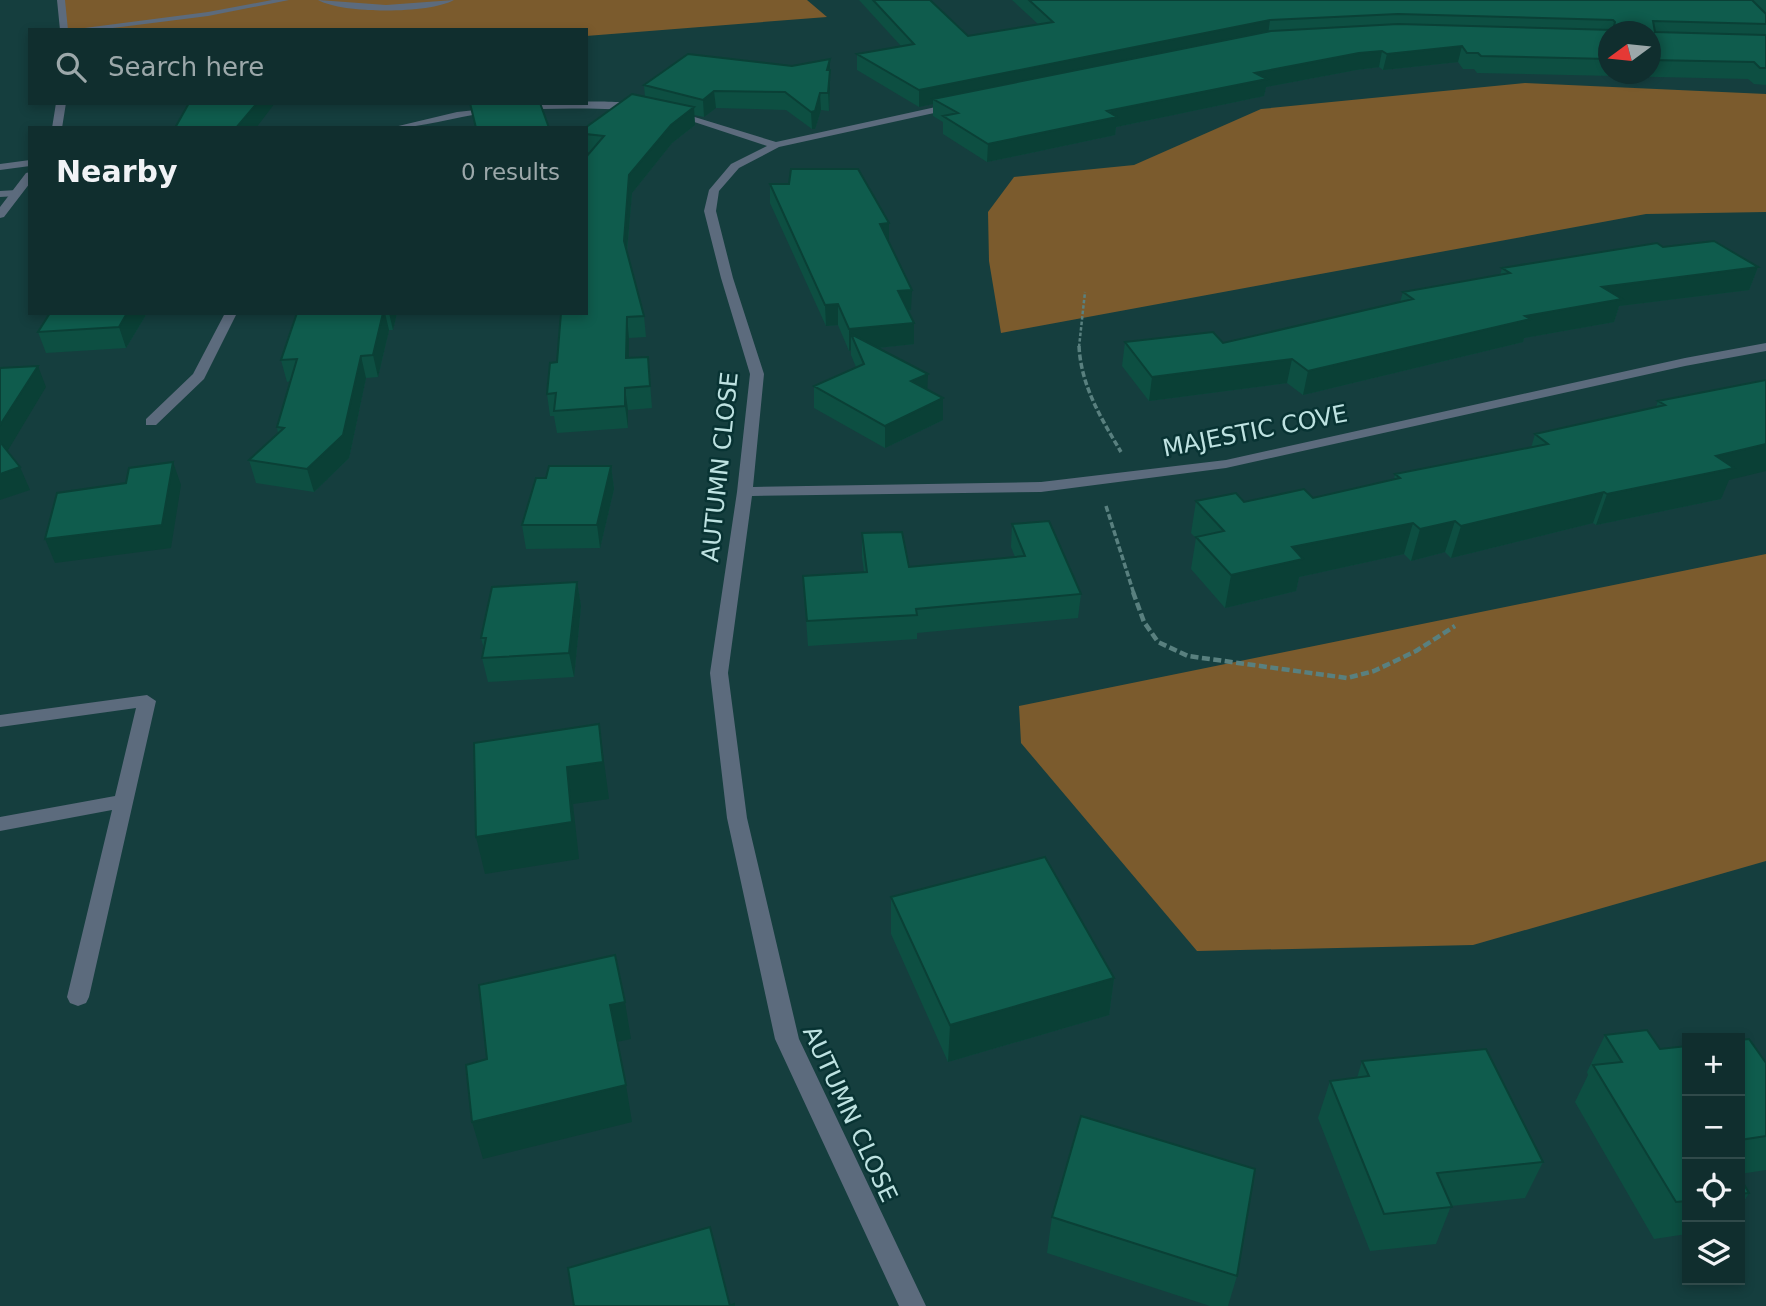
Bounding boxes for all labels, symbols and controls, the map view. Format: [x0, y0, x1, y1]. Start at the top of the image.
north arrow [1598, 21, 1661, 84]
search box [28, 28, 588, 105]
icon: search [52, 48, 90, 86]
text: Search here [108, 52, 264, 82]
text: Nearby [56, 154, 178, 189]
text: 0 results [461, 159, 560, 185]
street label: AUTUMN CLOSE [696, 371, 744, 563]
street label: MAJESTIC COVE [1160, 399, 1350, 463]
street label: AUTUMN CLOSE [797, 1022, 903, 1206]
map controls [1682, 1033, 1745, 1285]
button: + [1682, 1033, 1745, 1096]
button: − [1682, 1096, 1745, 1159]
button: locate [1682, 1159, 1745, 1222]
button: layers [1682, 1222, 1745, 1285]

